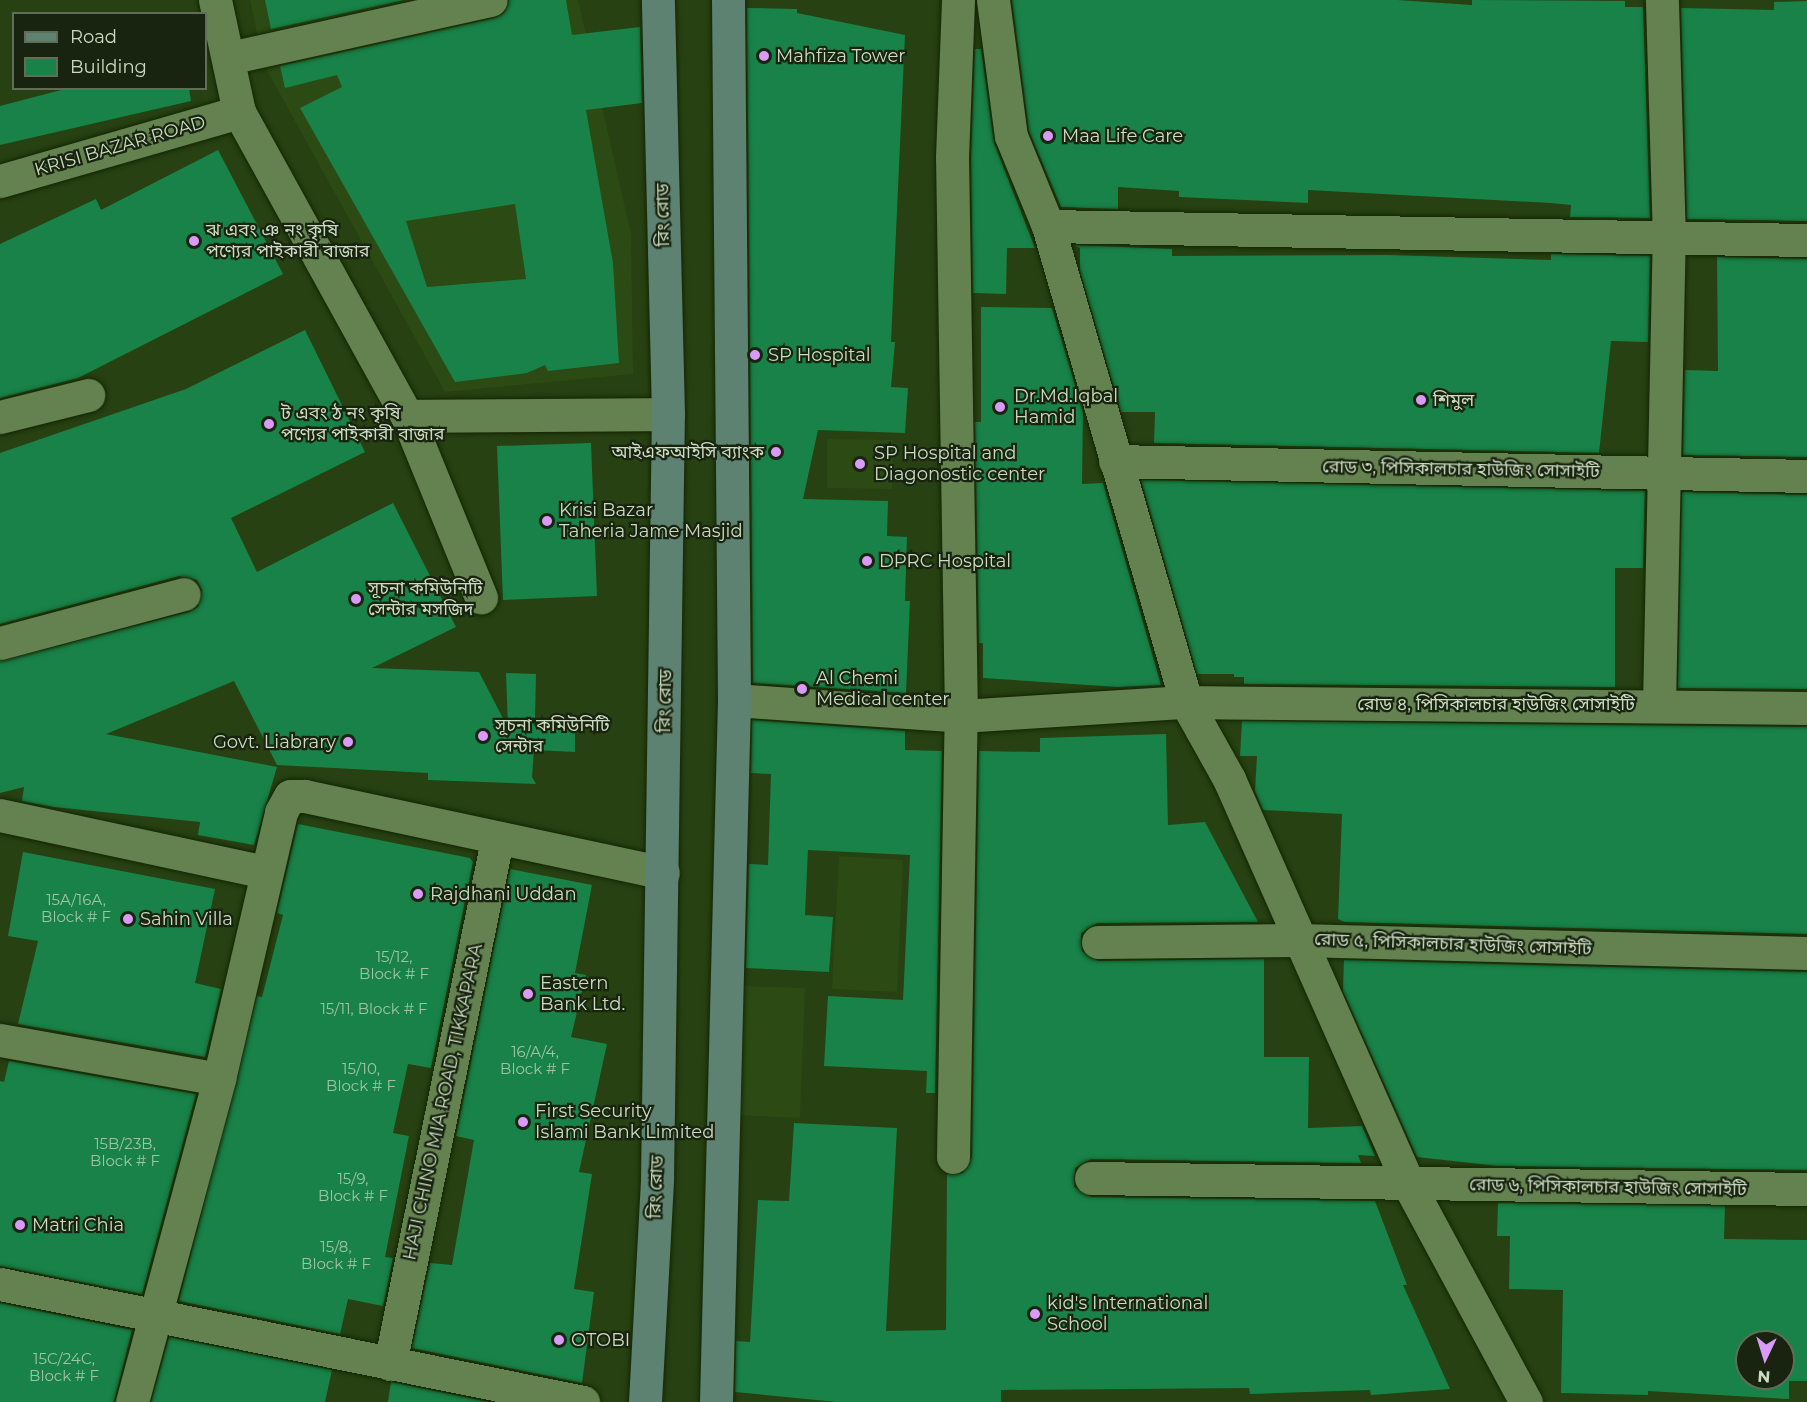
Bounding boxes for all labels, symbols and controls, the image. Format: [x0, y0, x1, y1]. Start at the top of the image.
legend [12, 12, 207, 90]
text: Road [70, 26, 117, 48]
place label: Mahfiza Tower [776, 45, 905, 67]
marker: Mahfiza Tower [757, 49, 771, 63]
text: Building [70, 56, 147, 78]
street label: KRISI BAZAR ROAD [32, 111, 208, 181]
place label: Maa Life Care [1062, 125, 1183, 147]
marker: Maa Life Care [1039, 127, 1057, 145]
street label: রিং রোড [652, 183, 674, 247]
place label: ঝ এবং ঞ নং কৃষি পণ্যের পাইকারী বাজার [206, 220, 370, 262]
marker: ঝ এবং ঞ নং কৃষি পণ্যের পাইকারী বাজার [187, 234, 201, 248]
place label: SP Hospital [768, 344, 871, 366]
marker: SP Hospital [746, 346, 764, 364]
place label: Dr.Md.Iqbal Hamid [1014, 386, 1118, 428]
place label: শিমুল [1433, 389, 1474, 411]
marker: শিমুল [1414, 393, 1428, 407]
marker: Dr.Md.Iqbal Hamid [991, 398, 1009, 416]
place label: ট এবং ঠ নং কৃষি পণ্যের পাইকারী বাজার [281, 403, 445, 446]
marker: ট এবং ঠ নং কৃষি পণ্যের পাইকারী বাজার [262, 417, 276, 431]
place label: আইএফআইসি ব্যাংক [611, 441, 764, 463]
place label: SP Hospital and Diagonostic center [874, 443, 1045, 486]
marker: আইএফআইসি ব্যাংক [769, 445, 783, 459]
marker: SP Hospital and Diagonostic center [851, 455, 869, 473]
street label: রোড ৩, পিসিকালচার হাউজিং সোসাইটি [1322, 456, 1600, 482]
place label: Krisi Bazar Taheria Jame Masjid [559, 500, 743, 542]
marker: Krisi Bazar Taheria Jame Masjid [540, 514, 554, 528]
place label: DPRC Hospital [879, 550, 1011, 572]
marker: DPRC Hospital [860, 554, 874, 568]
place label: সূচনা কমিউনিটি সেন্টার মসজিদ [368, 578, 483, 620]
marker: সূচনা কমিউনিটি সেন্টার মসজিদ [349, 592, 363, 606]
place label: Al Chemi Medical center [816, 668, 949, 710]
street label: রিং রোড [654, 669, 676, 733]
marker: Al Chemi Medical center [793, 680, 811, 698]
street label: রোড ৪, পিসিকালচার হাউজিং সোসাইটি [1357, 693, 1635, 715]
place label: সূচনা কমিউনিটি সেন্টার [495, 715, 610, 758]
marker: সূচনা কমিউনিটি সেন্টার [476, 729, 490, 743]
place label: Govt. Liabrary [213, 731, 336, 753]
marker: Govt. Liabrary [341, 735, 355, 749]
place label: Rajdhani Uddan [430, 883, 577, 905]
marker: Rajdhani Uddan [411, 887, 425, 901]
house number: 15A/16A, Block # F [41, 890, 111, 925]
place label: Sahin Villa [140, 908, 233, 930]
marker: Sahin Villa [121, 912, 135, 926]
street label: রোড ৫, পিসিকালচার হাউজিং সোসাইটি [1314, 928, 1592, 960]
street label: HAJI CHINO MIA ROAD, TIKKAPARA [399, 942, 487, 1262]
house number: 15/12, Block # F [359, 947, 429, 982]
place label: Eastern Bank Ltd. [540, 973, 625, 1016]
marker: Eastern Bank Ltd. [521, 987, 535, 1001]
house number: 15/11, Block # F [320, 1000, 428, 1018]
house number: 16/A/4, Block # F [500, 1042, 570, 1077]
house number: 15/10, Block # F [326, 1059, 396, 1094]
place label: First Security Islami Bank Limited [535, 1101, 714, 1144]
marker: First Security Islami Bank Limited [516, 1115, 530, 1129]
house number: 15B/23B, Block # F [90, 1134, 160, 1169]
street label: রিং রোড [644, 1155, 668, 1219]
house number: 15/9, Block # F [318, 1169, 388, 1204]
street label: রোড ৬, পিসিকালচার হাউজিং সোসাইটি [1469, 1174, 1747, 1200]
place label: Matri Chia [32, 1214, 124, 1236]
marker: Matri Chia [13, 1218, 27, 1232]
house number: 15/8, Block # F [301, 1237, 371, 1272]
place label: kid's International School [1047, 1293, 1208, 1336]
marker: kid's International School [1028, 1307, 1042, 1321]
place label: OTOBI [571, 1329, 630, 1351]
north arrow [1735, 1330, 1795, 1390]
marker: OTOBI [552, 1333, 566, 1347]
house number: 15C/24C, Block # F [29, 1349, 99, 1384]
text: N [1757, 1367, 1771, 1386]

